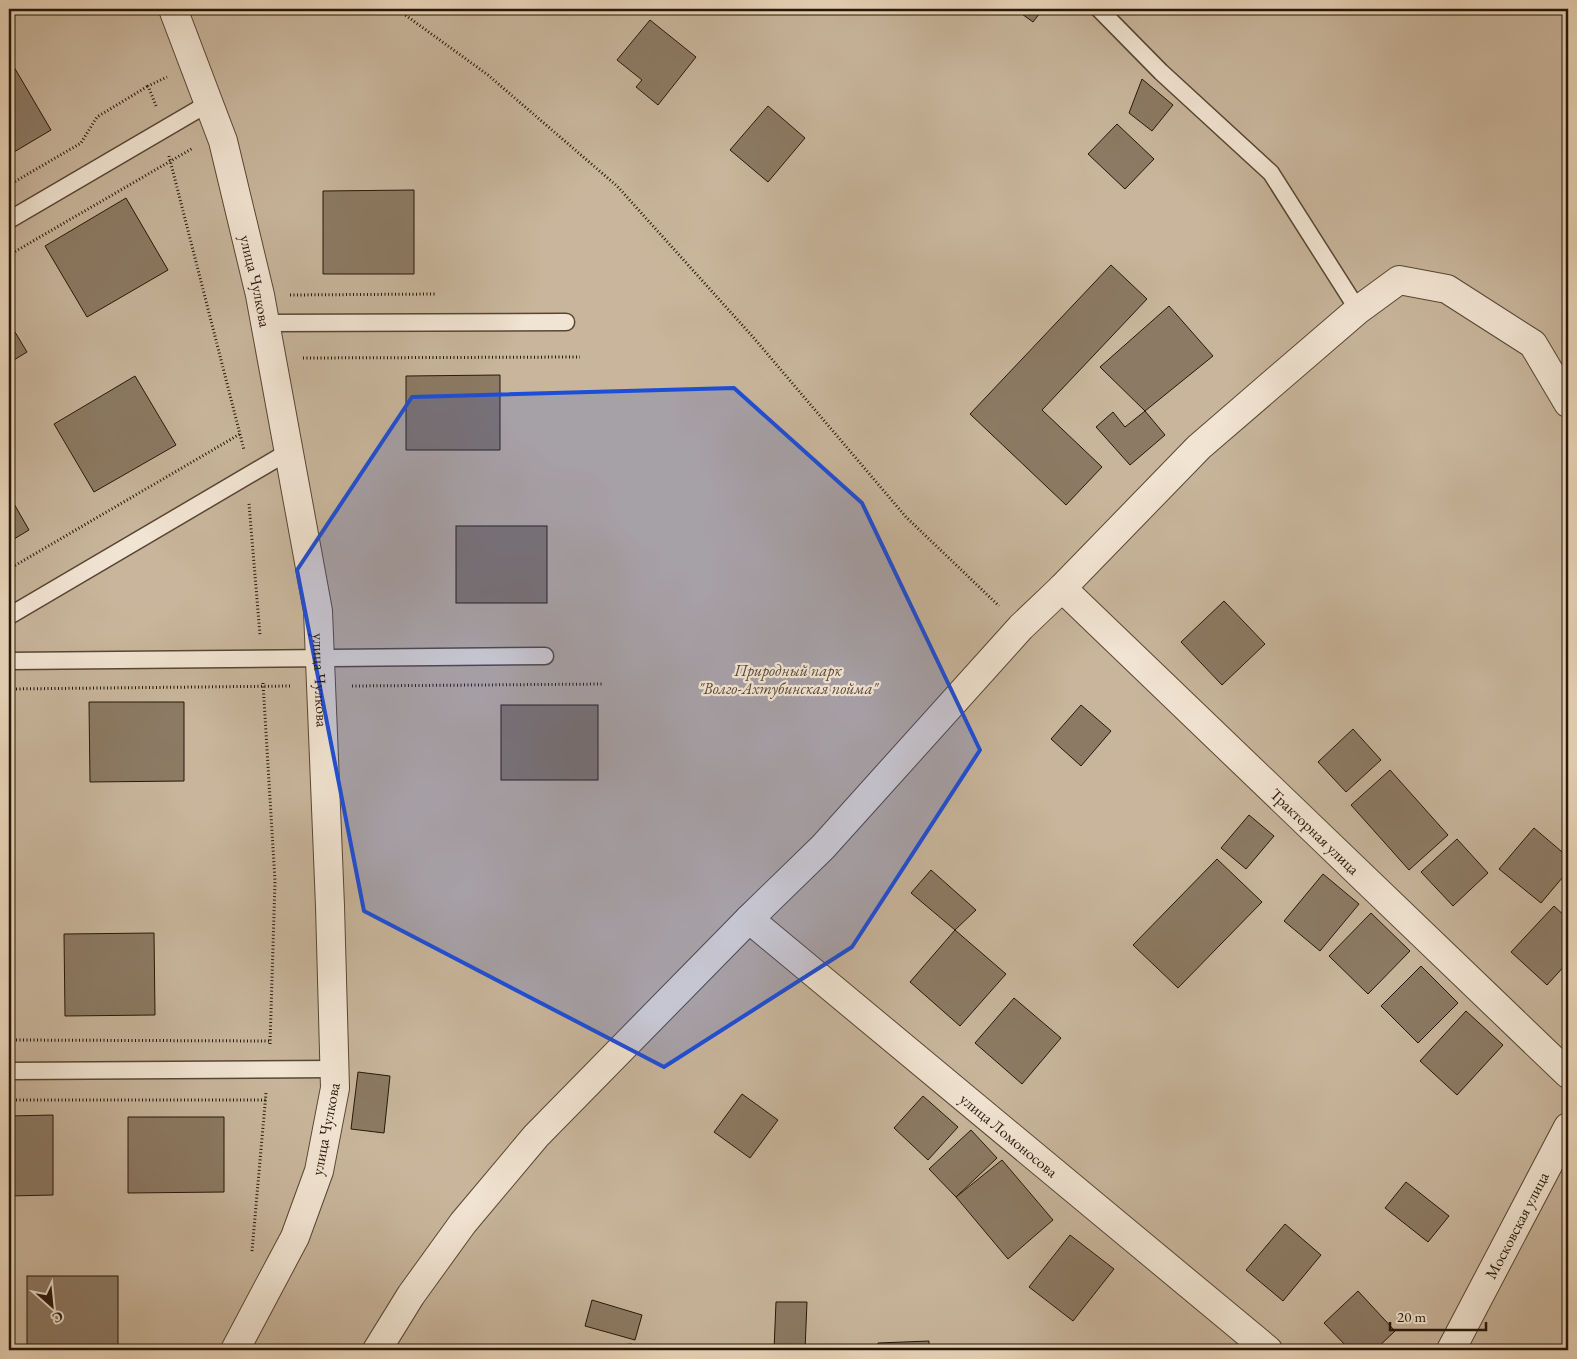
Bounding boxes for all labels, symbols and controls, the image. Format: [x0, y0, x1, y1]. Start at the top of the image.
street label: улица Чулкова [235, 233, 276, 330]
street label: улица Чулкова [308, 633, 333, 728]
park label: Природный парк "Волго-Ахтубинская пойма" [698, 660, 880, 699]
street label: Тракторная улица [1266, 784, 1365, 880]
street label: улица Чулкова [306, 1080, 345, 1177]
street label: улица Ломоносова [955, 1089, 1063, 1183]
street label: Московская улица [1480, 1168, 1554, 1283]
north arrow [28, 1282, 78, 1332]
scale bar [1390, 1299, 1486, 1331]
text: С [49, 1307, 66, 1328]
text: 20 m [1397, 1307, 1426, 1326]

